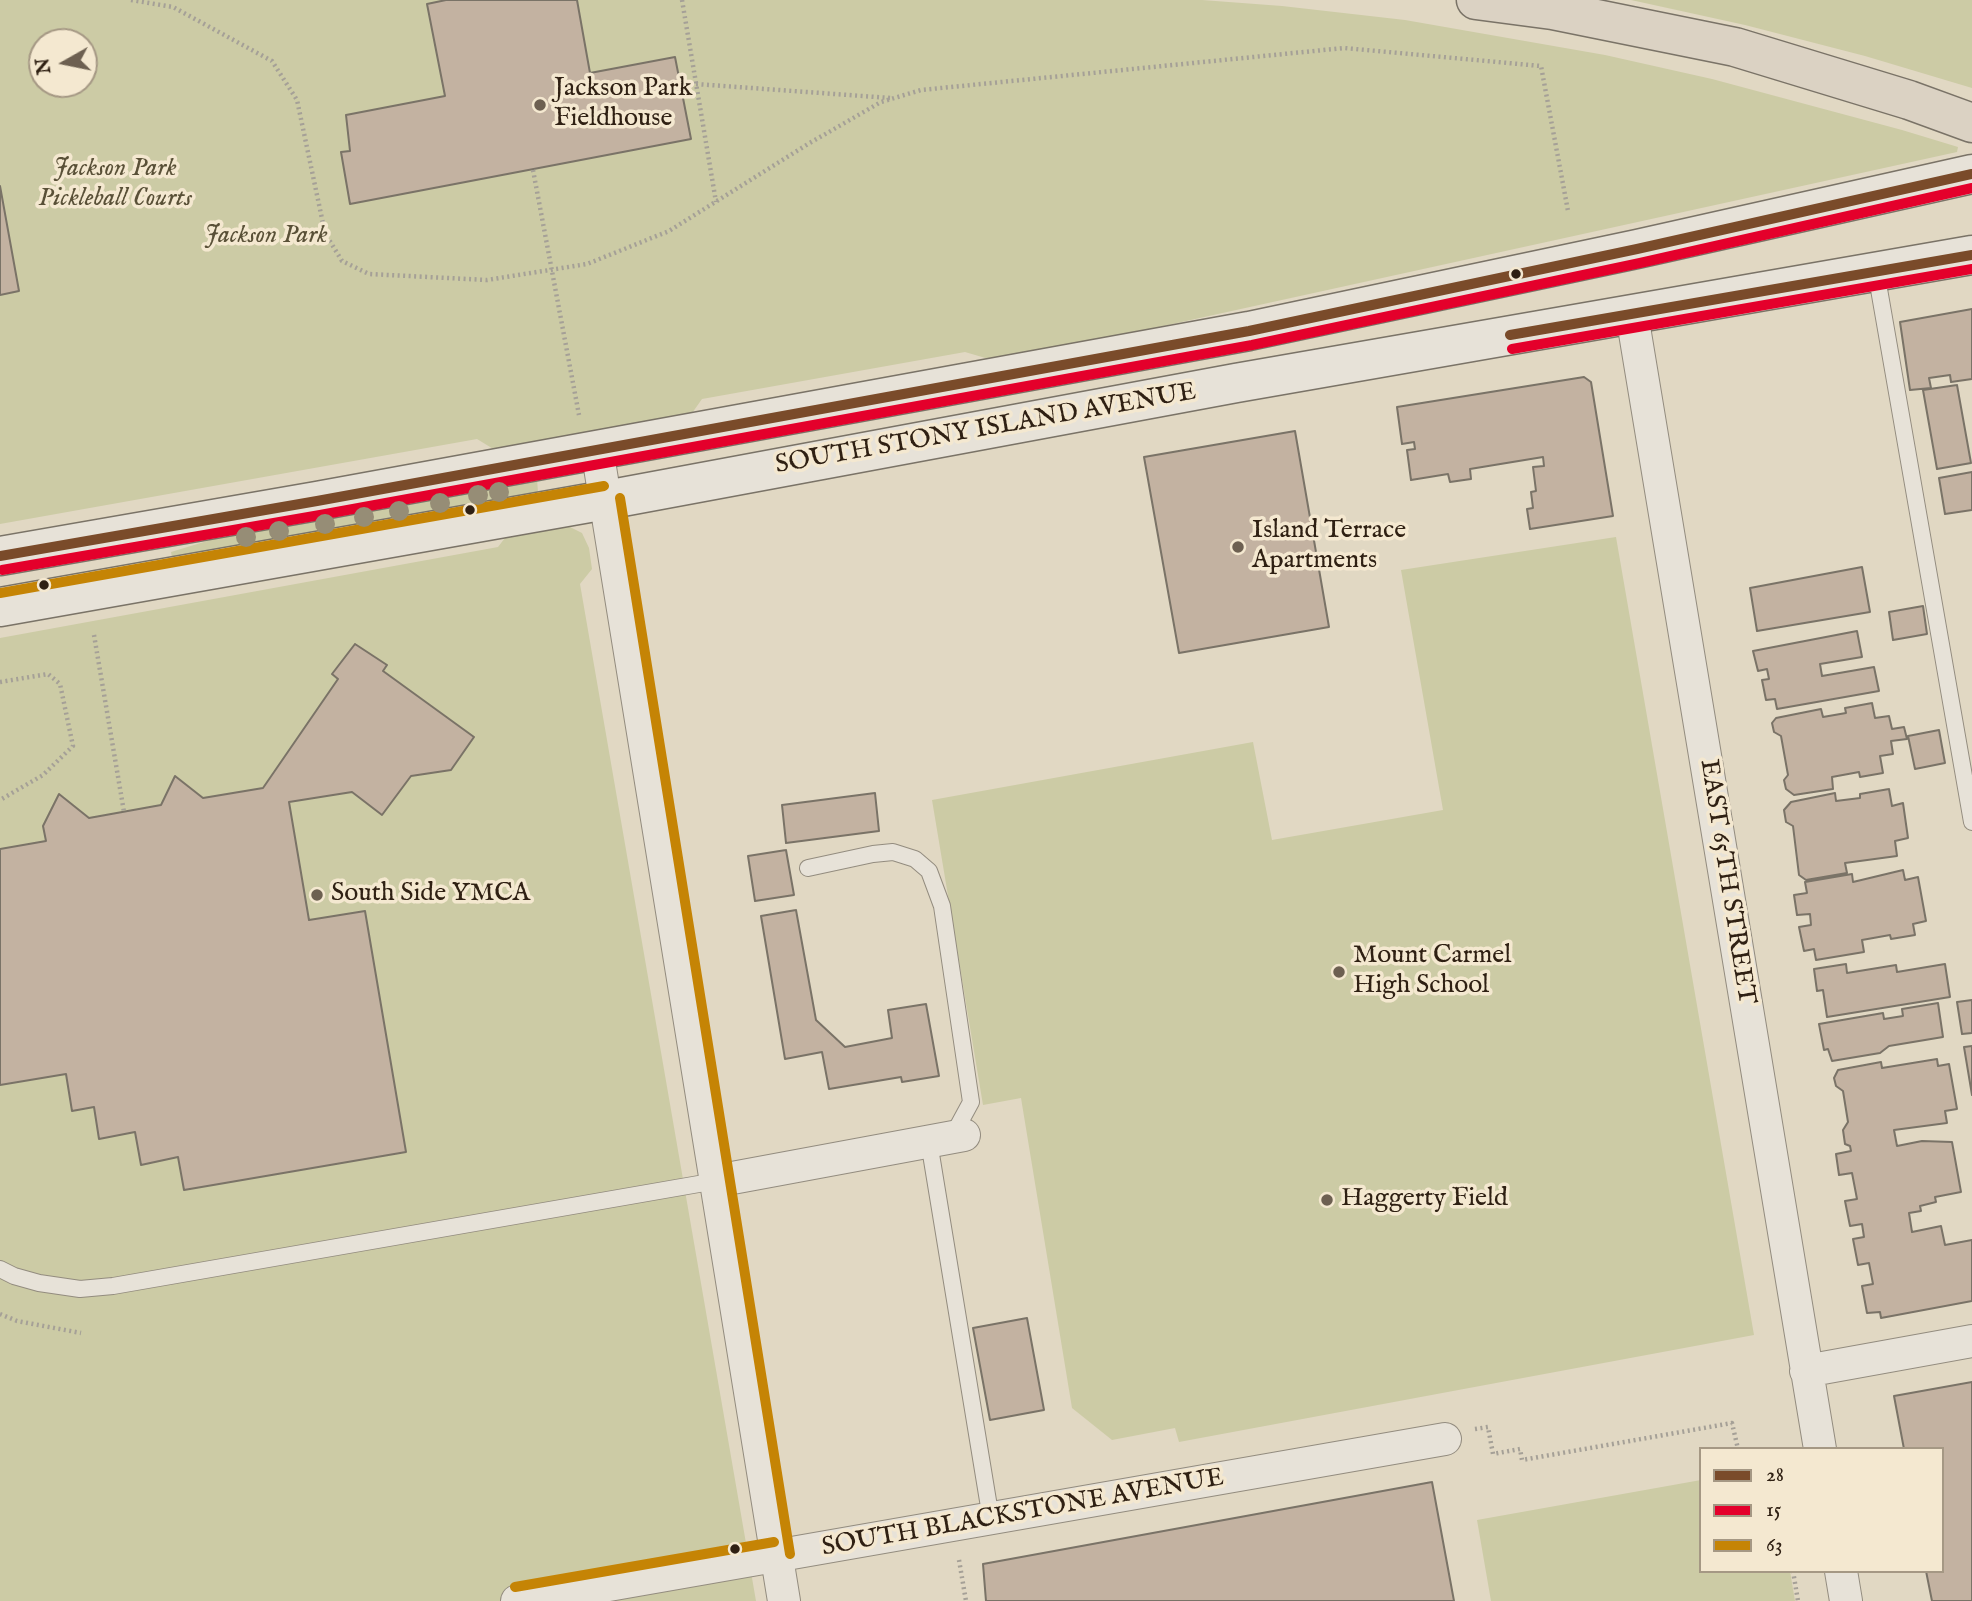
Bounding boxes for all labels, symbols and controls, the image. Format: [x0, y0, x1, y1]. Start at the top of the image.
north arrow [28, 28, 98, 98]
text: N [31, 56, 57, 76]
place label: Jackson Park Fieldhouse [554, 74, 692, 136]
marker: Jackson Park Fieldhouse [532, 97, 548, 113]
park label: Jackson Park Pickleball Courts [38, 154, 192, 216]
park label: Jackson Park [204, 221, 328, 253]
unlabelled marker [1509, 267, 1523, 281]
street label: SOUTH STONY ISLAND AVENUE [773, 378, 1199, 482]
unlabelled marker [463, 503, 477, 517]
place label: Island Terrace Apartments [1252, 516, 1406, 578]
marker: Island Terrace Apartments [1230, 539, 1246, 555]
unlabelled marker [37, 578, 51, 592]
street label: EAST 65TH STREET [1691, 757, 1761, 1007]
place label: South Side YMCA [331, 879, 530, 911]
marker: South Side YMCA [309, 887, 325, 903]
place label: Mount Carmel High School [1353, 941, 1511, 1002]
marker: Mount Carmel High School [1331, 964, 1347, 980]
place label: Haggerty Field [1341, 1184, 1508, 1216]
marker: Haggerty Field [1319, 1192, 1335, 1208]
legend [1699, 1447, 1944, 1573]
text: 28 [1766, 1462, 1784, 1489]
street label: SOUTH BLACKSTONE AVENUE [820, 1463, 1226, 1565]
text: 15 [1766, 1497, 1781, 1524]
text: 63 [1766, 1532, 1783, 1559]
unlabelled marker [728, 1542, 742, 1556]

